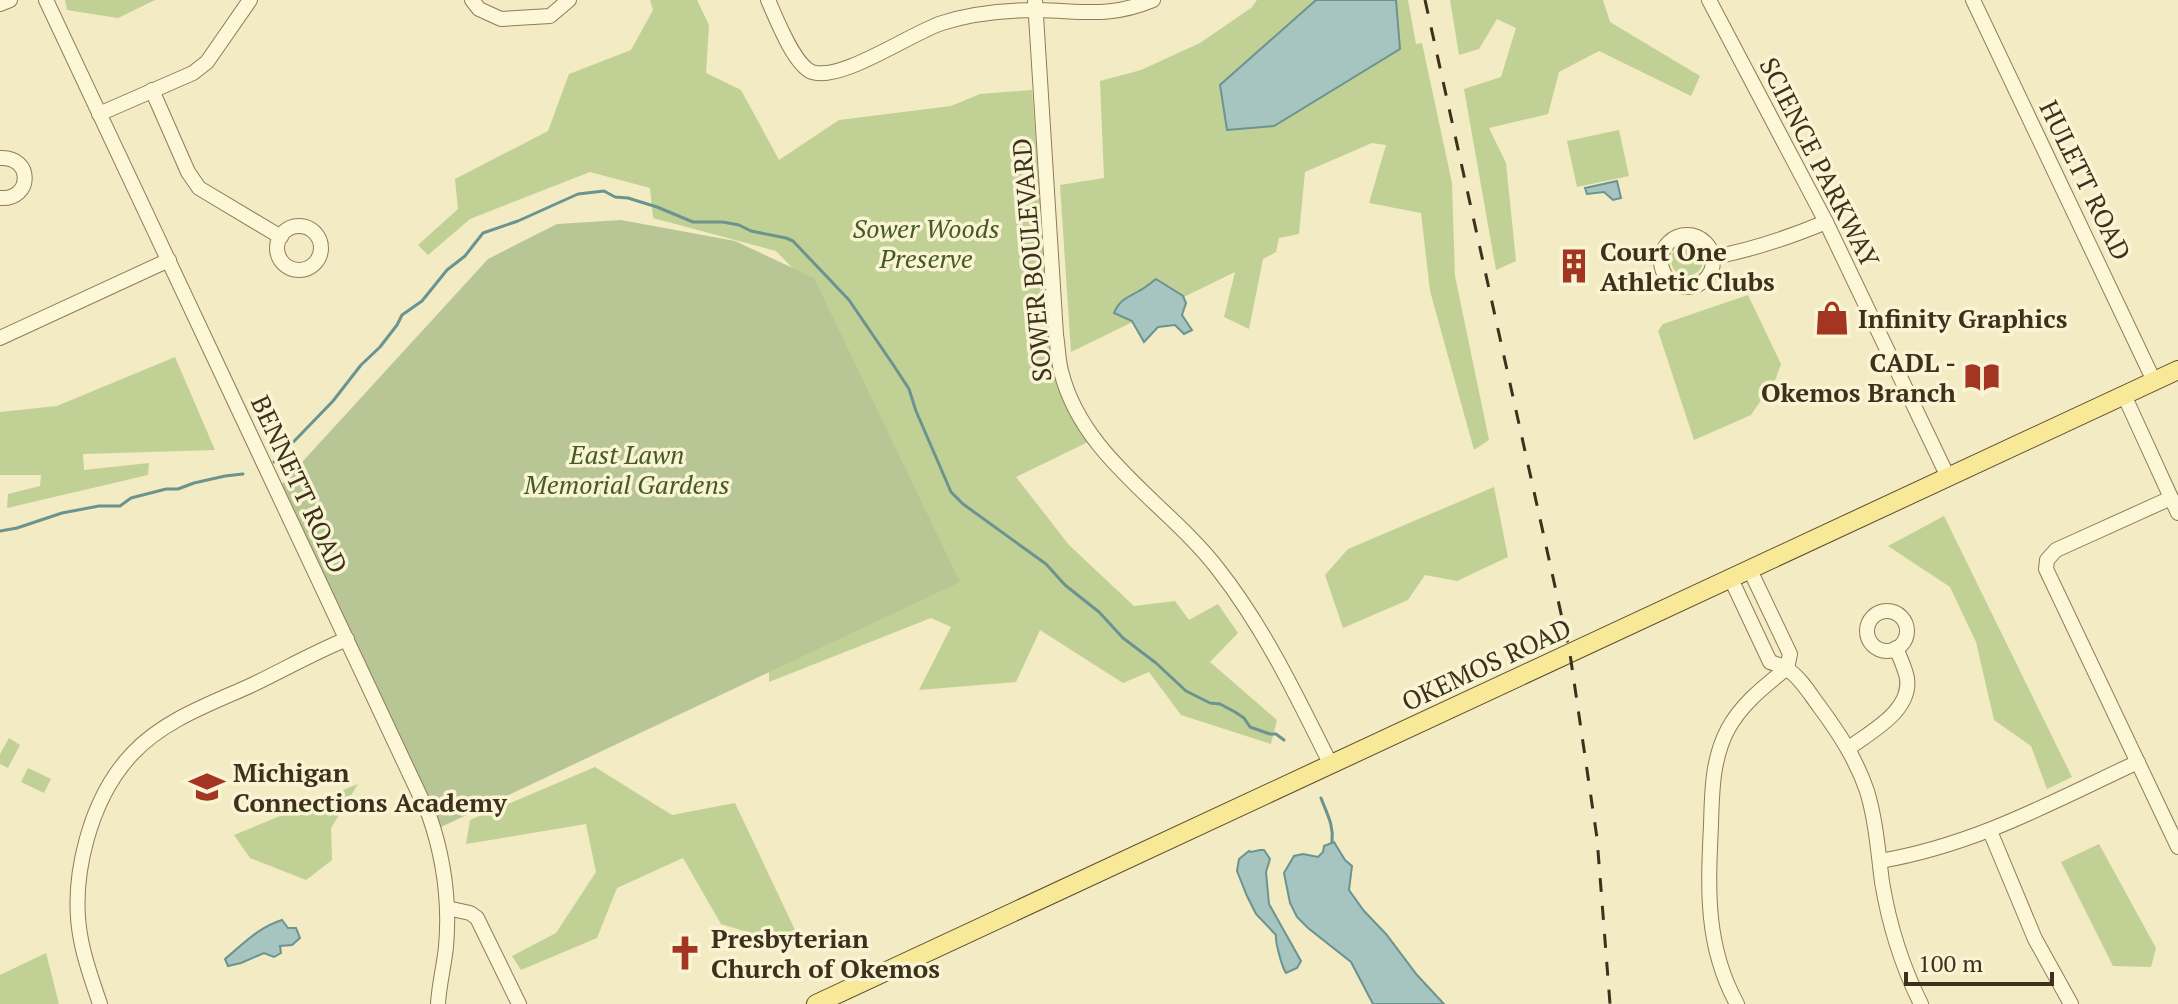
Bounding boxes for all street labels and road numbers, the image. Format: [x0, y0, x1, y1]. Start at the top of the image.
street label: SCIENCE PARKWAY [1752, 51, 1888, 273]
street label: HULETT ROAD [2033, 94, 2139, 266]
street label: SOWER BOULEVARD [1003, 137, 1059, 383]
street label: BENNETT ROAD [244, 390, 356, 578]
street label: OKEMOS ROAD [1396, 610, 1576, 718]

